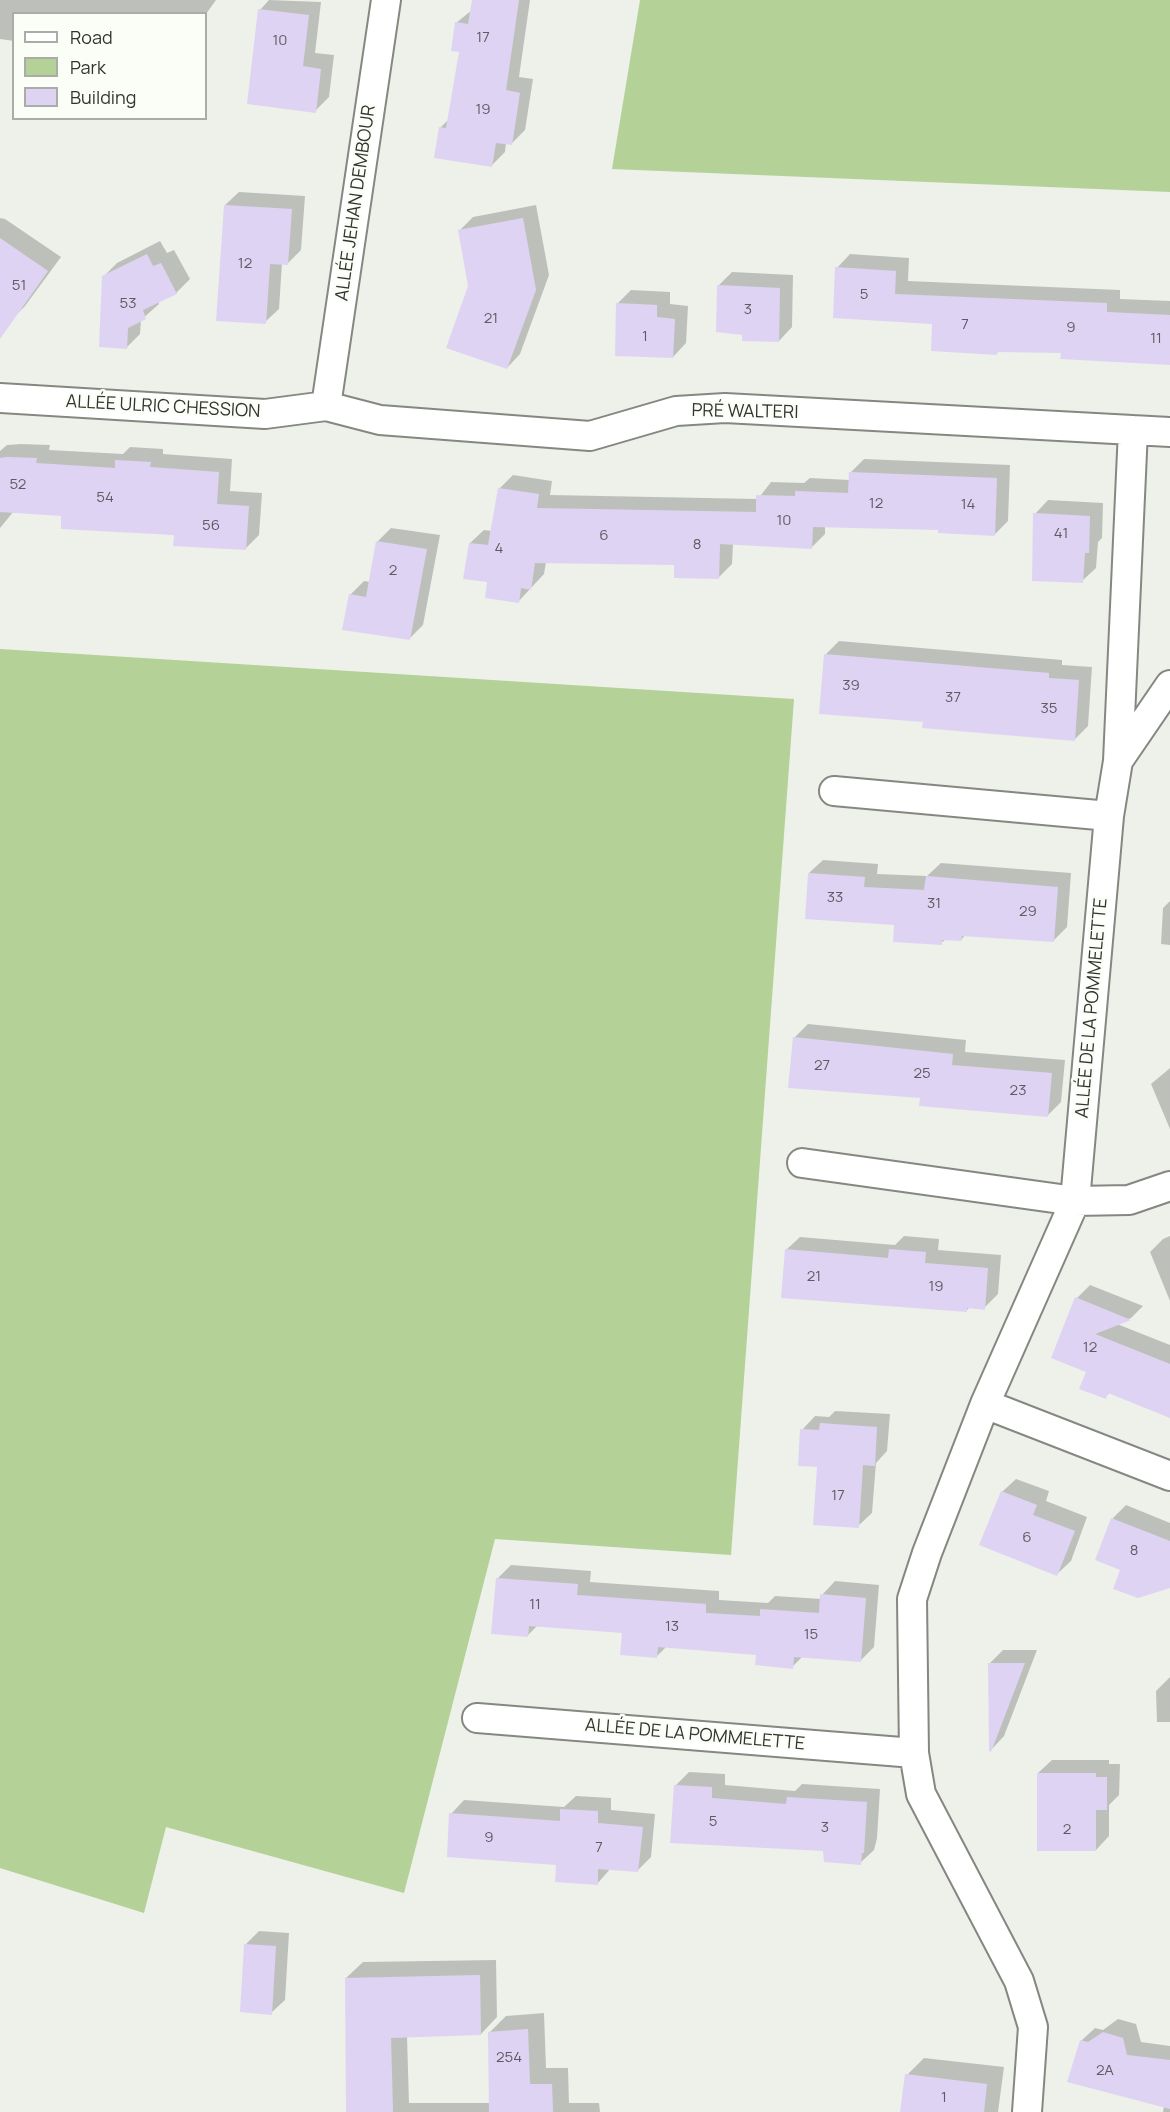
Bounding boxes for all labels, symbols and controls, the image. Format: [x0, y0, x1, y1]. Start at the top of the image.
legend [12, 12, 207, 120]
text: Road [70, 25, 113, 49]
house number: 17 [476, 29, 490, 47]
house number: 10 [273, 32, 287, 50]
text: Park [70, 55, 106, 79]
text: Building [70, 85, 136, 109]
house number: 19 [475, 101, 491, 119]
street label: ALLÉE JEHAN DEMBOUR [332, 104, 380, 302]
house number: 12 [238, 255, 252, 273]
house number: 51 [12, 277, 26, 295]
house number: 5 [860, 286, 868, 304]
house number: 53 [120, 295, 136, 313]
house number: 3 [744, 301, 752, 319]
house number: 21 [484, 310, 498, 328]
house number: 7 [961, 316, 969, 334]
house number: 9 [1066, 319, 1076, 337]
house number: 1 [642, 328, 648, 346]
house number: 11 [1150, 330, 1162, 348]
street label: ALLÉE ULRIC CHESSION [65, 391, 261, 423]
street label: PRÉ WALTERI [691, 400, 799, 424]
house number: 52 [10, 476, 26, 494]
house number: 54 [96, 489, 114, 507]
house number: 12 [869, 495, 883, 513]
house number: 14 [961, 496, 975, 514]
house number: 10 [777, 512, 791, 530]
house number: 56 [202, 517, 220, 535]
house number: 41 [1054, 525, 1068, 543]
house number: 6 [599, 527, 609, 545]
house number: 8 [693, 536, 701, 554]
house number: 4 [495, 540, 503, 558]
house number: 2 [389, 562, 397, 580]
house number: 39 [842, 677, 860, 695]
house number: 37 [945, 689, 961, 707]
house number: 35 [1041, 700, 1057, 718]
house number: 33 [827, 889, 843, 907]
house number: 31 [927, 895, 941, 913]
street label: ALLÉE DE LA POMMELETTE [1072, 897, 1112, 1119]
house number: 29 [1019, 903, 1037, 921]
house number: 27 [814, 1057, 830, 1075]
house number: 25 [913, 1065, 931, 1083]
house number: 23 [1010, 1082, 1026, 1100]
house number: 21 [807, 1268, 821, 1286]
house number: 19 [928, 1278, 944, 1296]
house number: 12 [1083, 1339, 1097, 1357]
house number: 17 [831, 1487, 845, 1505]
house number: 6 [1022, 1529, 1032, 1547]
house number: 8 [1130, 1542, 1138, 1560]
house number: 11 [529, 1596, 541, 1614]
house number: 13 [665, 1618, 679, 1636]
house number: 15 [804, 1626, 818, 1644]
street label: ALLÉE DE LA POMMELETTE [584, 1715, 806, 1755]
house number: 5 [709, 1813, 717, 1831]
house number: 3 [821, 1819, 829, 1837]
house number: 2 [1063, 1821, 1071, 1839]
house number: 9 [484, 1829, 494, 1847]
house number: 7 [595, 1839, 603, 1857]
house number: 254 [496, 2049, 522, 2067]
house number: 2A [1096, 2062, 1114, 2080]
house number: 1 [941, 2089, 947, 2107]

